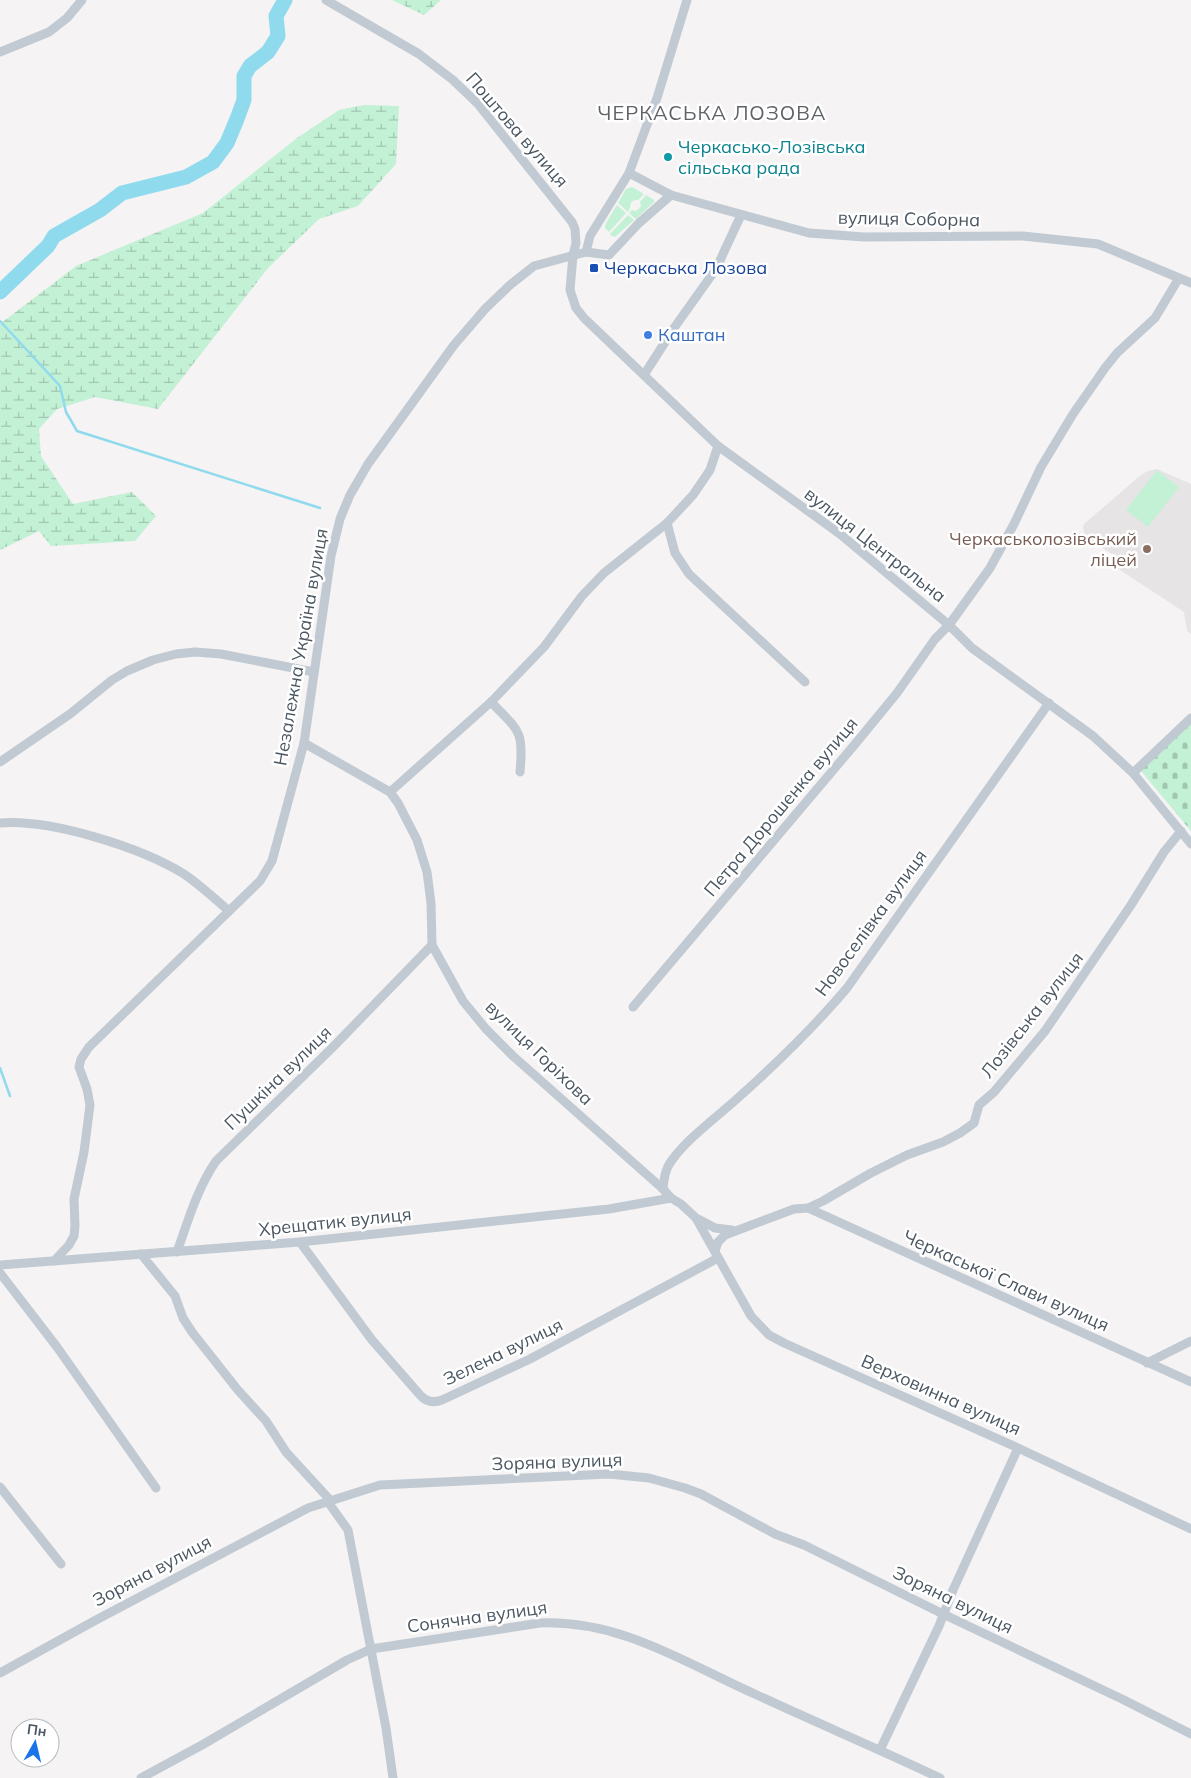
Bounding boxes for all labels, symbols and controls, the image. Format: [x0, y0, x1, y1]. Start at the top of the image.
street label: Поштова вулиця [461, 68, 574, 192]
district label: ЧЕРКАСЬКА ЛОЗОВА [598, 100, 826, 125]
place label: Черкасько-Лозівська сільська рада [678, 135, 866, 179]
marker: Черкасько-Лозівська сільська рада [662, 151, 674, 163]
street label: вулиця Соборна [838, 206, 980, 231]
place label: Черкаська Лозова [604, 256, 767, 279]
marker: Черкаська Лозова [588, 262, 600, 274]
place label: Каштан [658, 323, 725, 346]
marker: Каштан [642, 329, 654, 341]
street label: вулиця Центральна [800, 482, 951, 607]
street label: Незалежна Україна вулиця [268, 527, 333, 767]
place label: Черкаськолозівський ліцей [949, 527, 1137, 571]
marker: Черкаськолозівський ліцей [1141, 543, 1153, 555]
street label: Петра Дорошенка вулиця [699, 712, 862, 901]
street label: Новоселівка вулиця [810, 845, 932, 1001]
street label: Лозівська вулиця [975, 947, 1088, 1082]
street label: вулиця Горіхова [481, 995, 598, 1110]
street label: Пушкіна вулиця [219, 1021, 336, 1135]
street label: Хрещатик вулиця [257, 1202, 412, 1241]
street label: Черкаської Слави вулиця [900, 1225, 1113, 1336]
street label: Зелена вулиця [439, 1313, 566, 1390]
street label: Верховинна вулиця [858, 1349, 1025, 1440]
street label: Зоряна вулиця [491, 1448, 623, 1475]
street label: Зоряна вулиця [89, 1530, 215, 1611]
street label: Зоряна вулиця [889, 1561, 1017, 1639]
street label: Сонячна вулиця [405, 1595, 548, 1638]
north arrow [10, 1718, 60, 1768]
text: Пн [26, 1720, 48, 1740]

